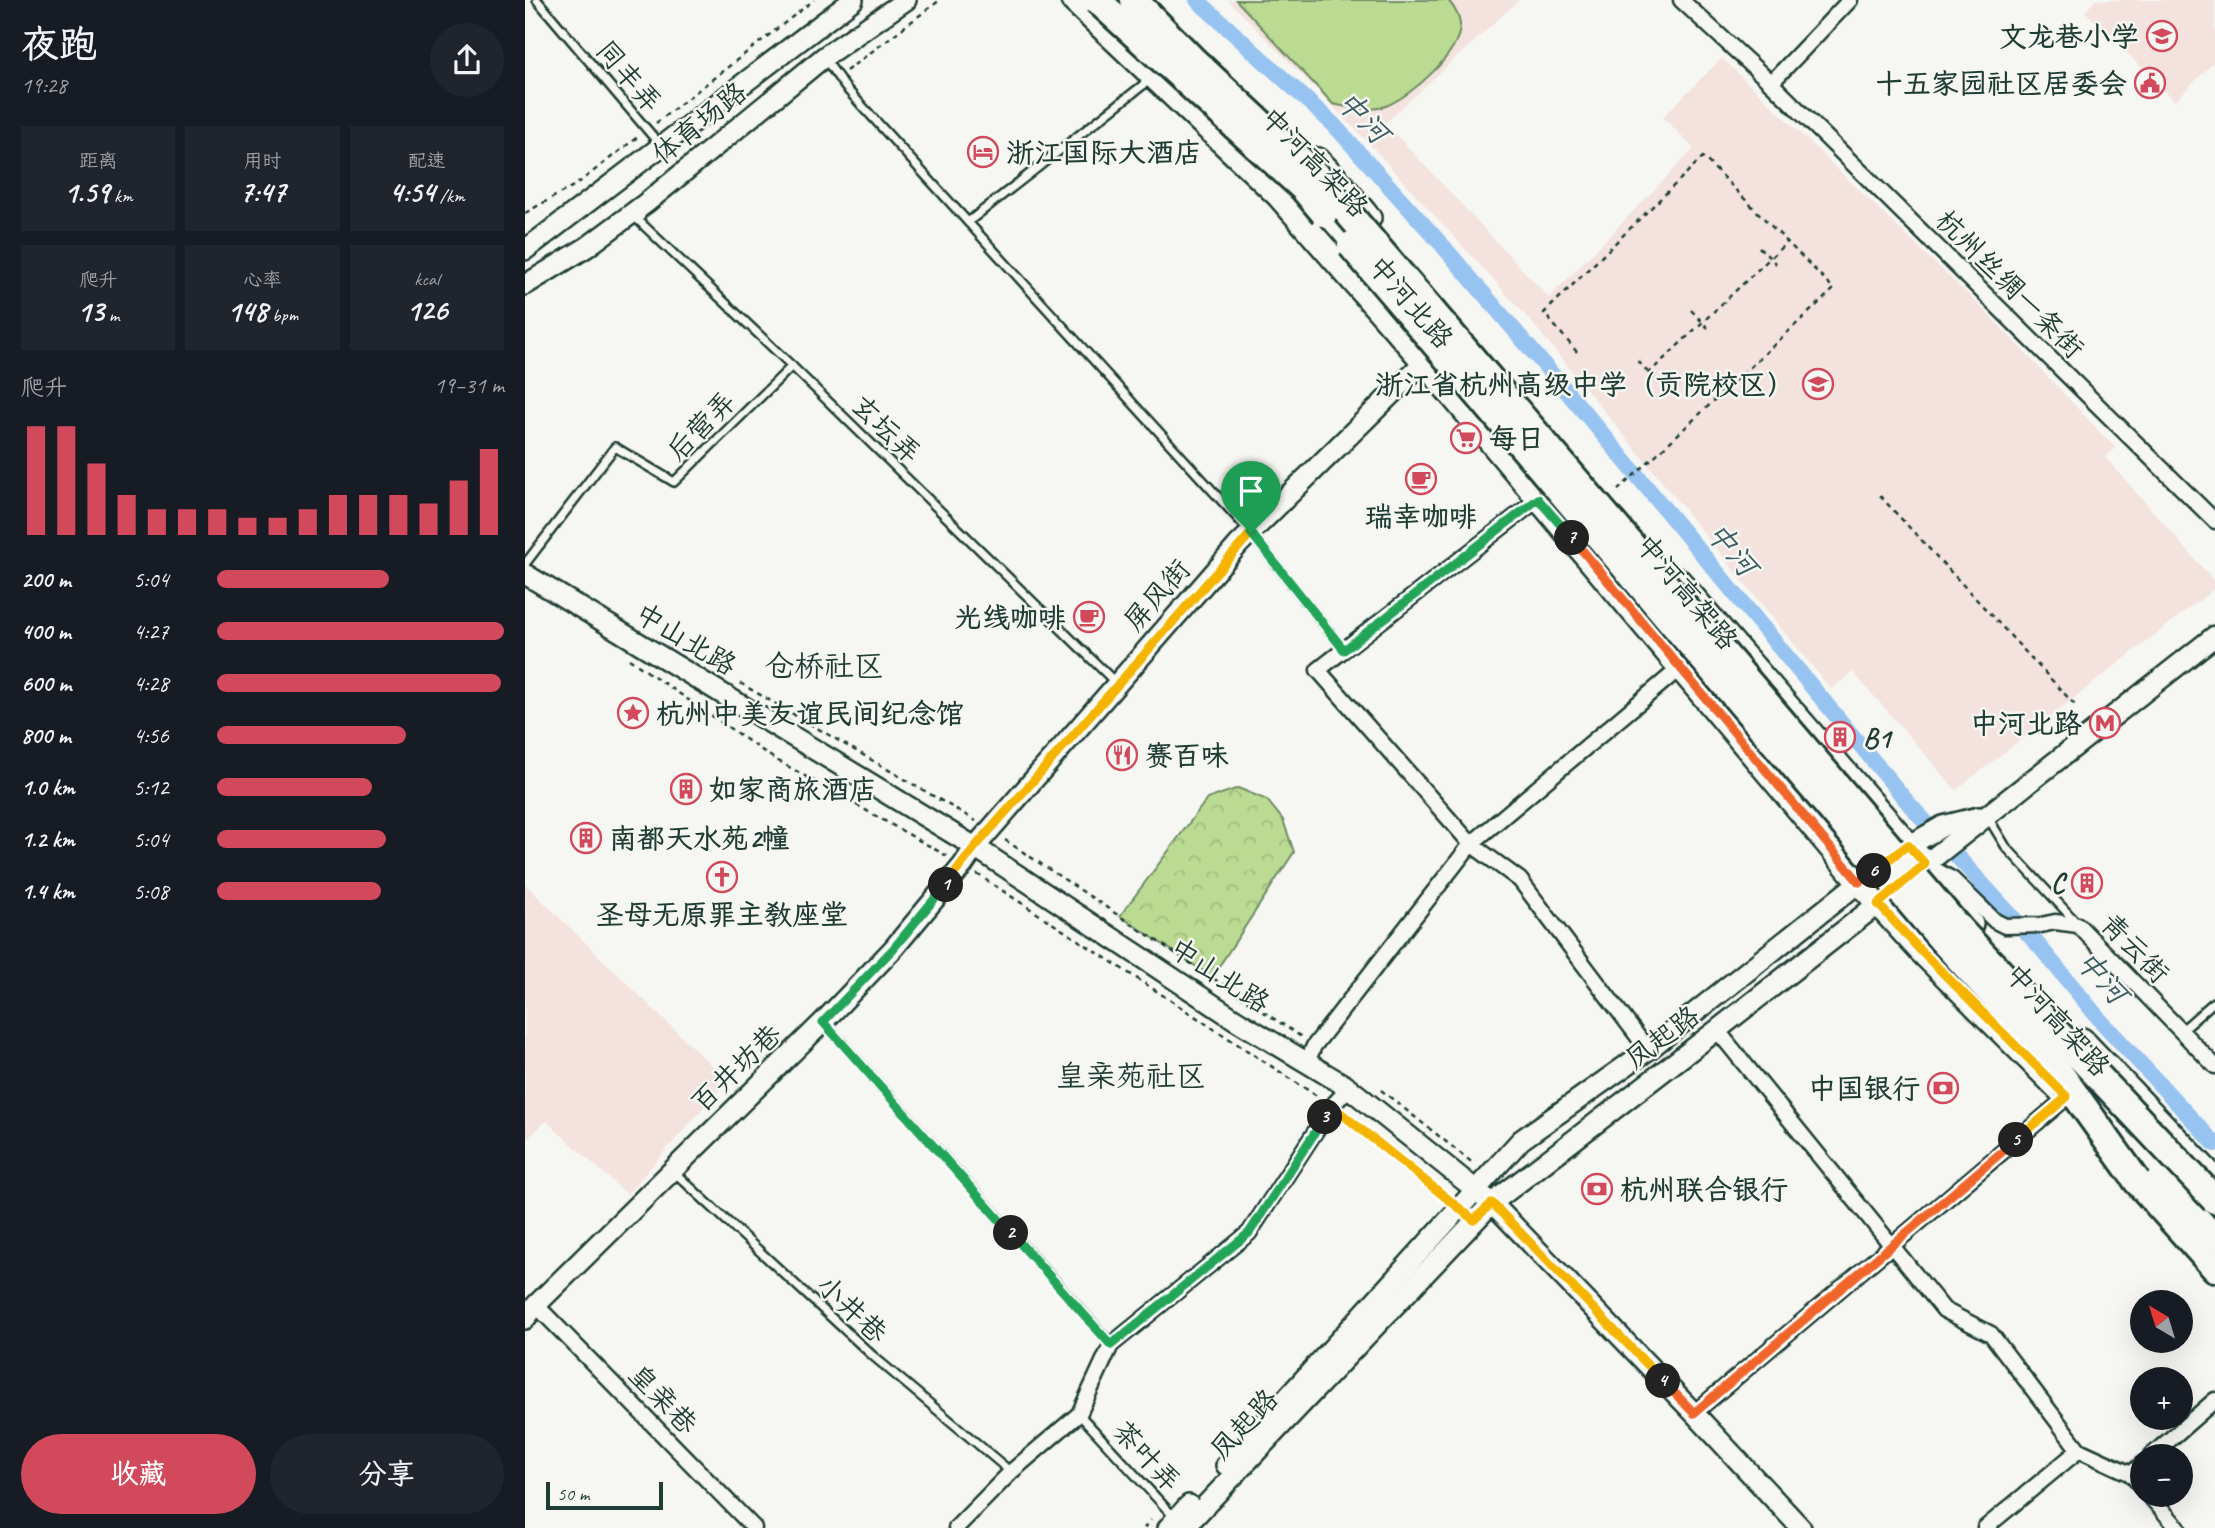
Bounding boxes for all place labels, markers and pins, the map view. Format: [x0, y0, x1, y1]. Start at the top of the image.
place label: 文龙巷小学 [1999, 19, 2139, 54]
school or university icon: 文龙巷小学 [2145, 19, 2179, 53]
place label: 十五家园社区居委会 [1875, 66, 2127, 101]
public building icon: 十五家园社区居委会 [2133, 66, 2167, 100]
hotel icon: 浙江国际大酒店 [966, 135, 1000, 169]
place label: 浙江国际大酒店 [1006, 135, 1202, 170]
place label: 浙江省杭州高级中学（贡院校区） [1375, 367, 1795, 402]
school or university icon: 浙江省杭州高级中学（贡院校区） [1801, 367, 1835, 401]
supermarket icon: 每日 [1449, 421, 1483, 455]
place label: 每日 [1489, 421, 1545, 456]
pin [1221, 461, 1281, 533]
cafe icon: 瑞幸咖啡 [1404, 462, 1438, 496]
place label: 瑞幸咖啡 [1365, 499, 1477, 534]
pin: 7 [1555, 520, 1589, 556]
place label: 光线咖啡 [954, 600, 1066, 635]
cafe icon: 光线咖啡 [1072, 600, 1106, 634]
place icon: 杭州中美友谊民间纪念馆 [616, 696, 650, 730]
place label: 杭州中美友谊民间纪念馆 [656, 696, 964, 731]
place label: 中河北路 [1970, 706, 2082, 741]
metro station icon: 中河北路 [2088, 706, 2122, 740]
building icon: B1 [1823, 720, 1857, 754]
place label: B1 [1863, 720, 1894, 755]
restaurant icon: 赛百味 [1105, 738, 1139, 772]
place label: 赛百味 [1145, 738, 1229, 773]
building icon: 如家商旅酒店 [669, 772, 703, 806]
place label: 如家商旅酒店 [709, 772, 877, 807]
building icon: 南都天水苑2幢 [569, 821, 603, 855]
place label: 南都天水苑2幢 [609, 821, 790, 856]
pin: 6 [1857, 854, 1891, 888]
church icon: 圣母无原罪主教座堂 [705, 860, 739, 894]
place label: C [2051, 866, 2068, 901]
building icon: C [2070, 866, 2104, 900]
pin: 1 [929, 868, 963, 903]
place label: 圣母无原罪主教座堂 [596, 897, 848, 932]
place label: 中国银行 [1808, 1071, 1920, 1106]
bank icon: 中国银行 [1926, 1071, 1960, 1105]
pin: 3 [1307, 1100, 1343, 1134]
pin: 5 [1999, 1122, 2033, 1158]
bank icon: 杭州联合银行 [1580, 1172, 1614, 1206]
place label: 杭州联合银行 [1620, 1172, 1788, 1207]
pin: 2 [993, 1216, 1029, 1250]
pin: 4 [1645, 1364, 1681, 1398]

